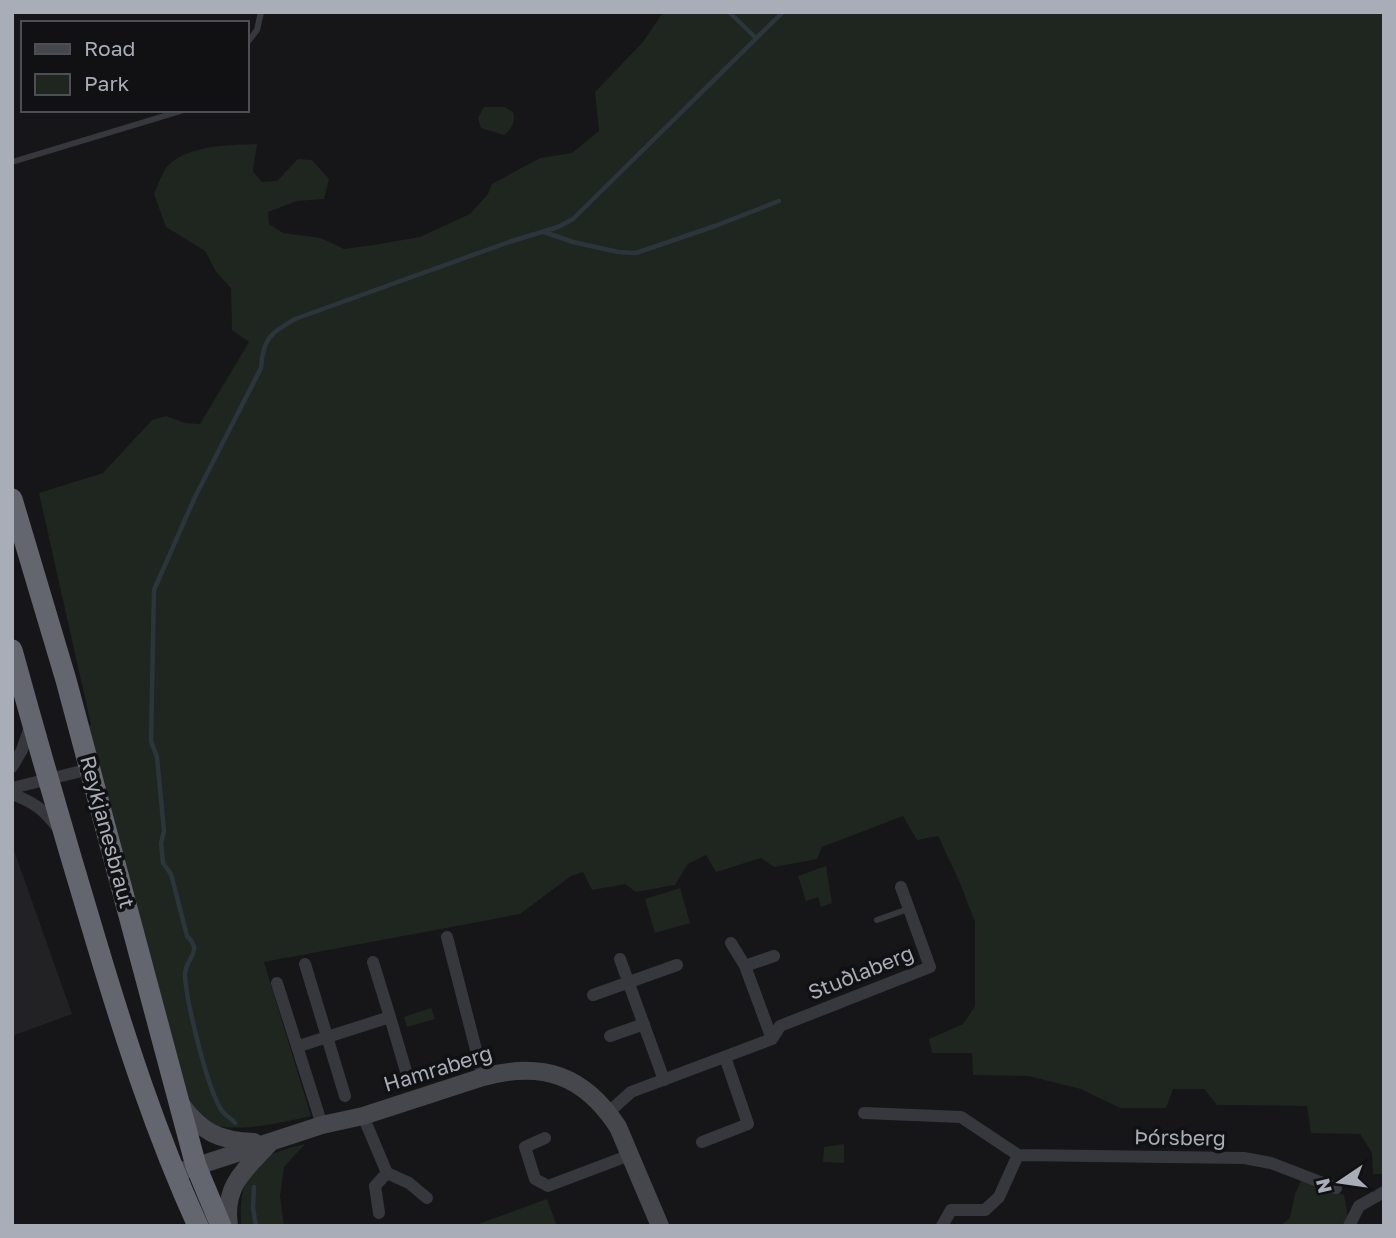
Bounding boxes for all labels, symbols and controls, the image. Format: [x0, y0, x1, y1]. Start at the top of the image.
legend [21, 21, 248, 112]
text: Road [84, 35, 135, 61]
text: Park [84, 70, 130, 96]
street label: Reykjanesbraut [75, 753, 141, 911]
street label: Stuðlaberg [804, 939, 917, 1005]
street label: Hamraberg [380, 1039, 495, 1097]
street label: Þórsberg [1134, 1123, 1226, 1151]
north arrow [1305, 1147, 1375, 1217]
text: N [1310, 1176, 1336, 1196]

